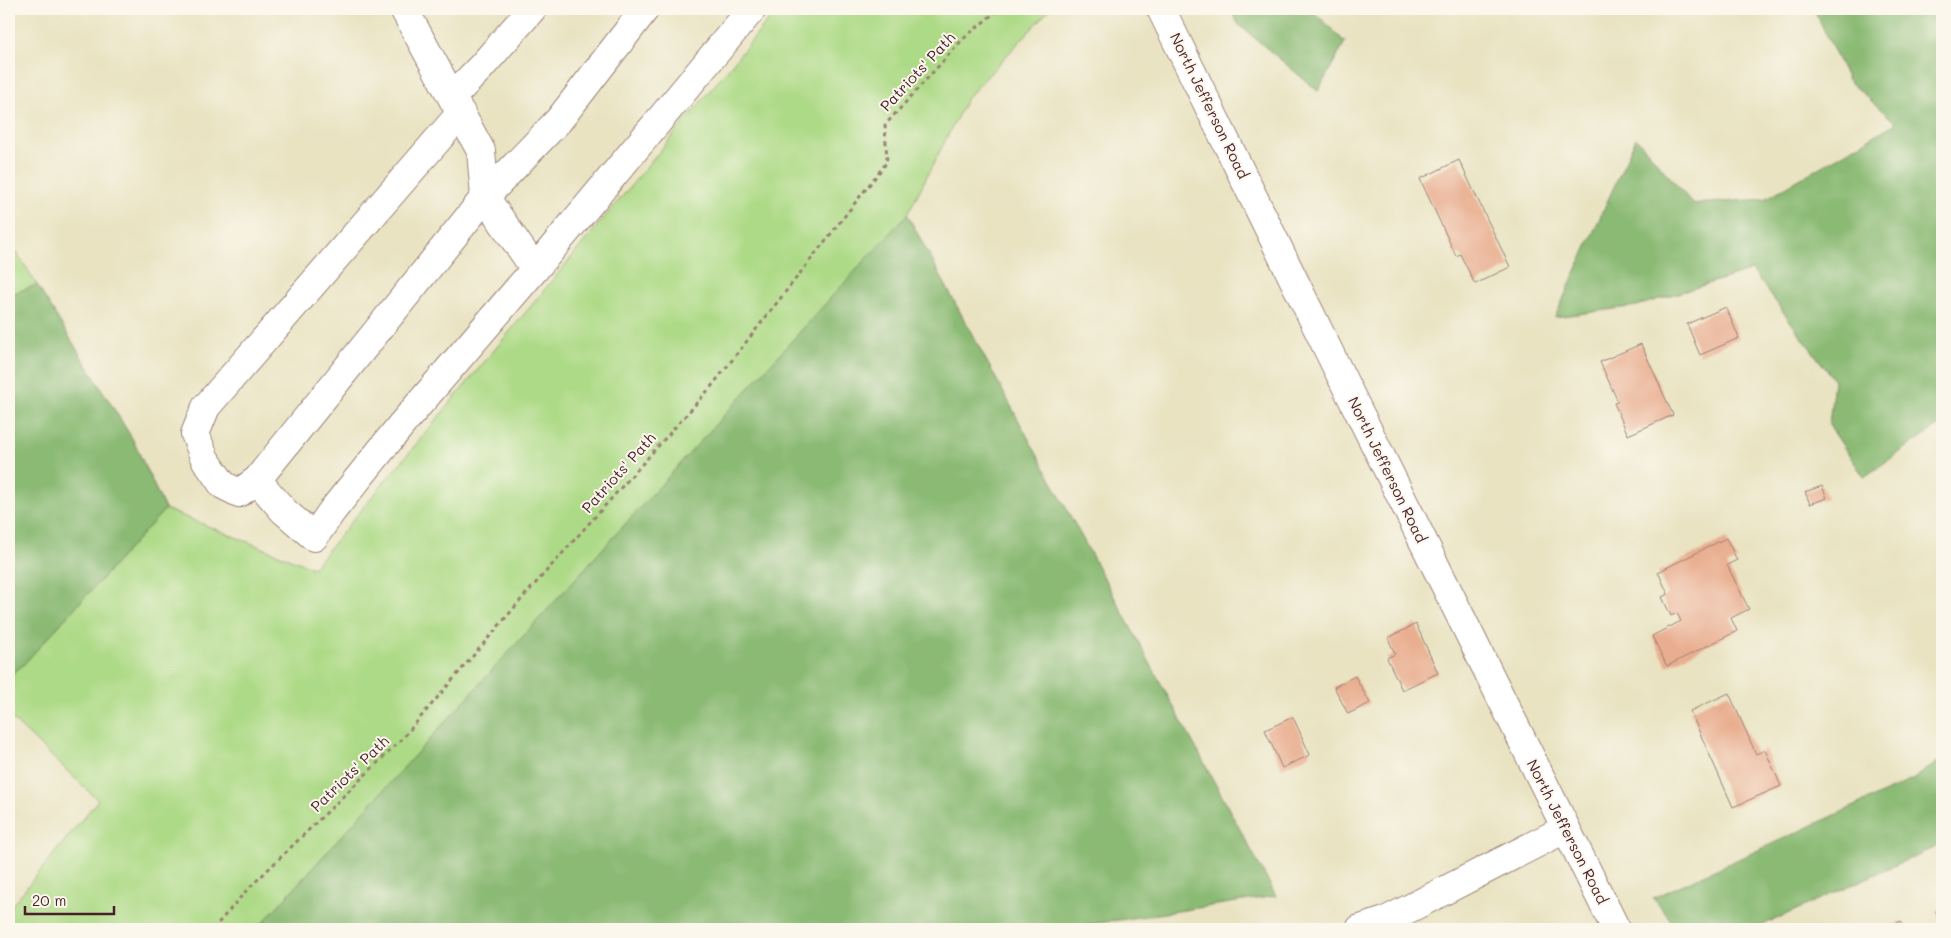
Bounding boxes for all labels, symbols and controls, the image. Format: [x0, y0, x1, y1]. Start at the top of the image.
street label: Patriots' Path [875, 27, 959, 115]
street label: North Jefferson Road [1166, 29, 1254, 182]
street label: North Jefferson Road [1344, 393, 1432, 546]
street label: Patriots' Path [577, 428, 660, 517]
street label: Patriots' Path [306, 731, 393, 816]
street label: North Jefferson Road [1523, 756, 1613, 907]
scale bar [25, 883, 114, 915]
text: 20 m [32, 890, 66, 910]

